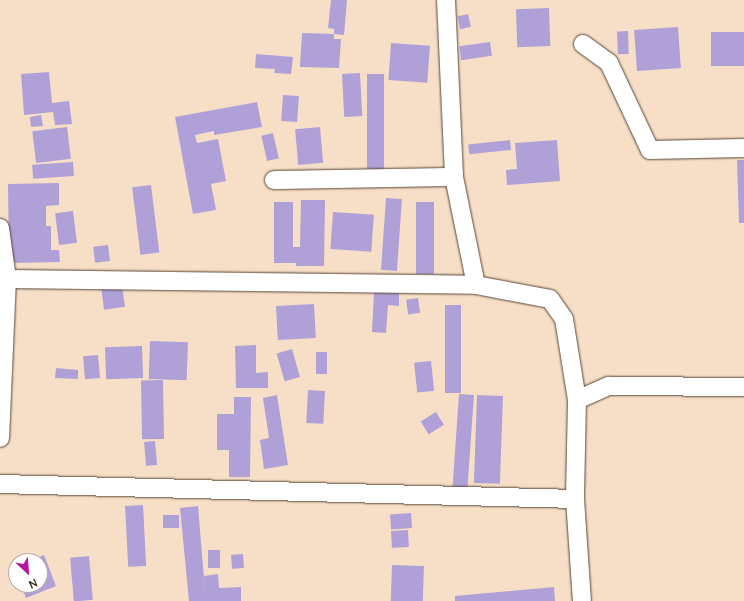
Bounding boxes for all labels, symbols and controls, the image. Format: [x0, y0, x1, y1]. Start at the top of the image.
north arrow [8, 553, 48, 593]
text: N [27, 575, 39, 592]

